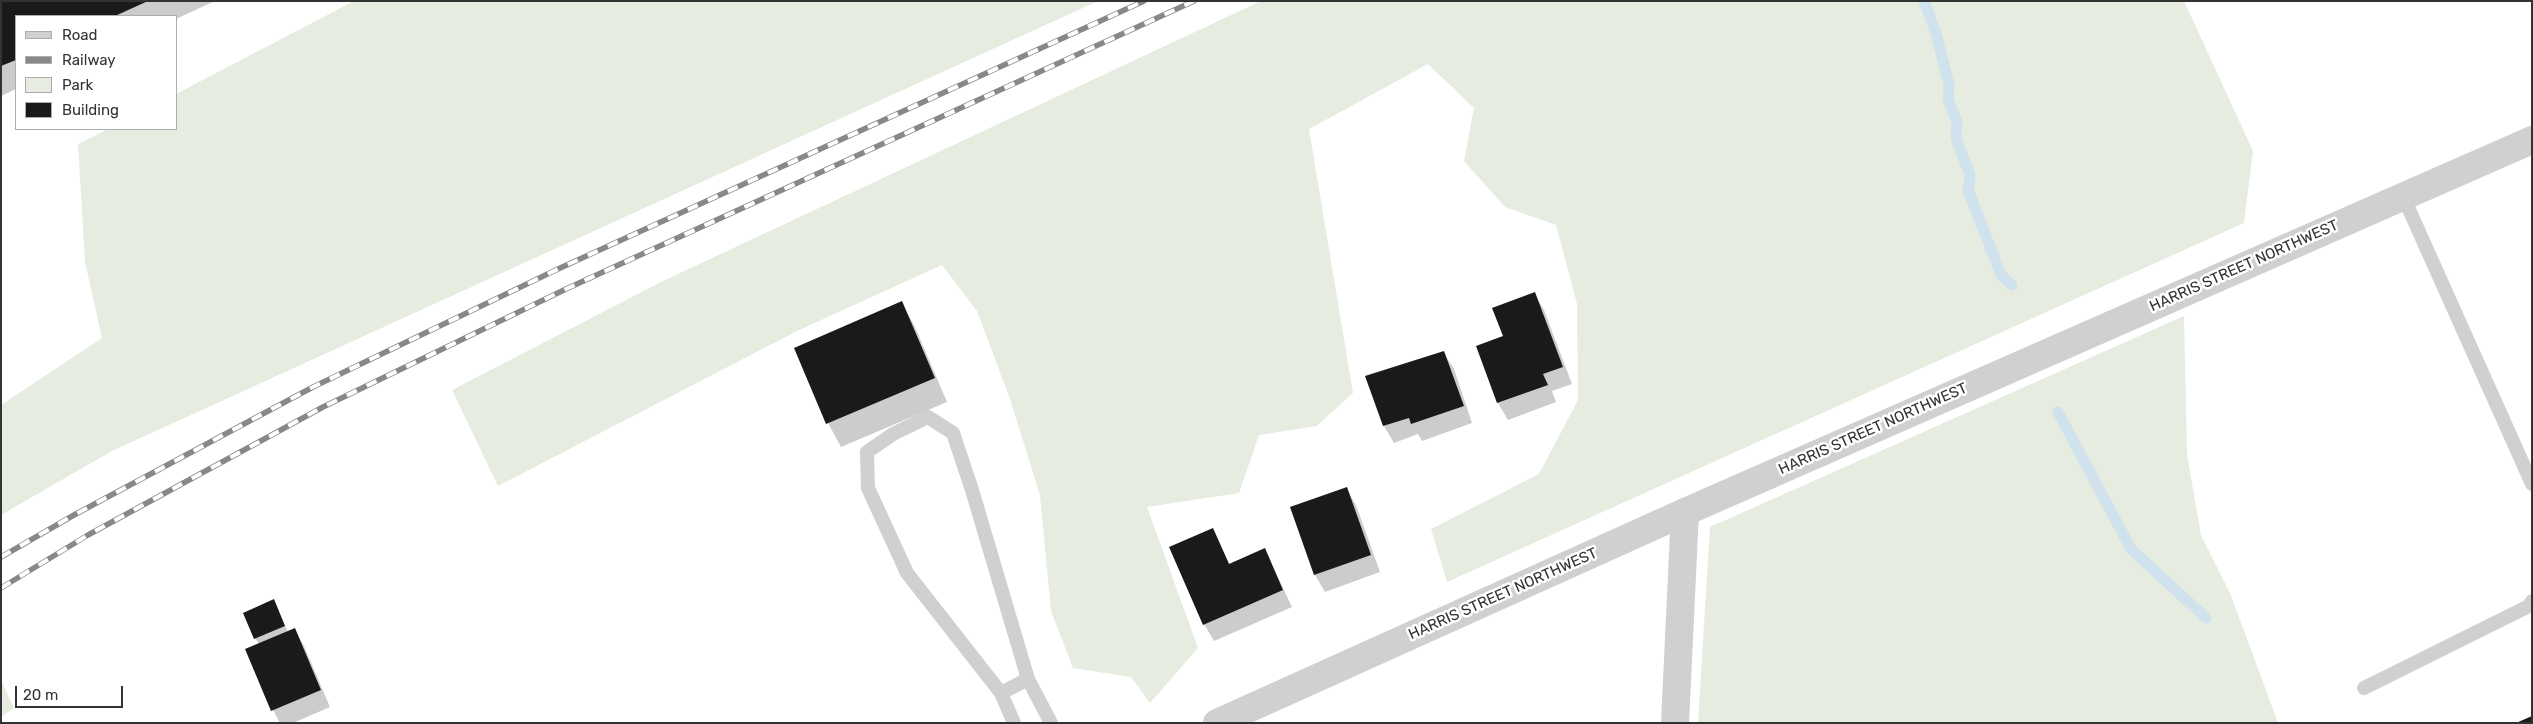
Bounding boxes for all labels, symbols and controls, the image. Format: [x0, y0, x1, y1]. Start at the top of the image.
legend [15, 15, 178, 130]
text: Road [62, 26, 98, 44]
text: Railway [62, 51, 116, 69]
text: Park [62, 76, 93, 94]
text: Building [62, 101, 119, 119]
street label: HARRIS STREET NORTHWEST [2147, 216, 2341, 316]
street label: HARRIS STREET NORTHWEST [1776, 379, 1970, 479]
street label: HARRIS STREET NORTHWEST [1406, 544, 1600, 644]
scale bar [18, 676, 125, 708]
text: 20 m [23, 686, 58, 704]

